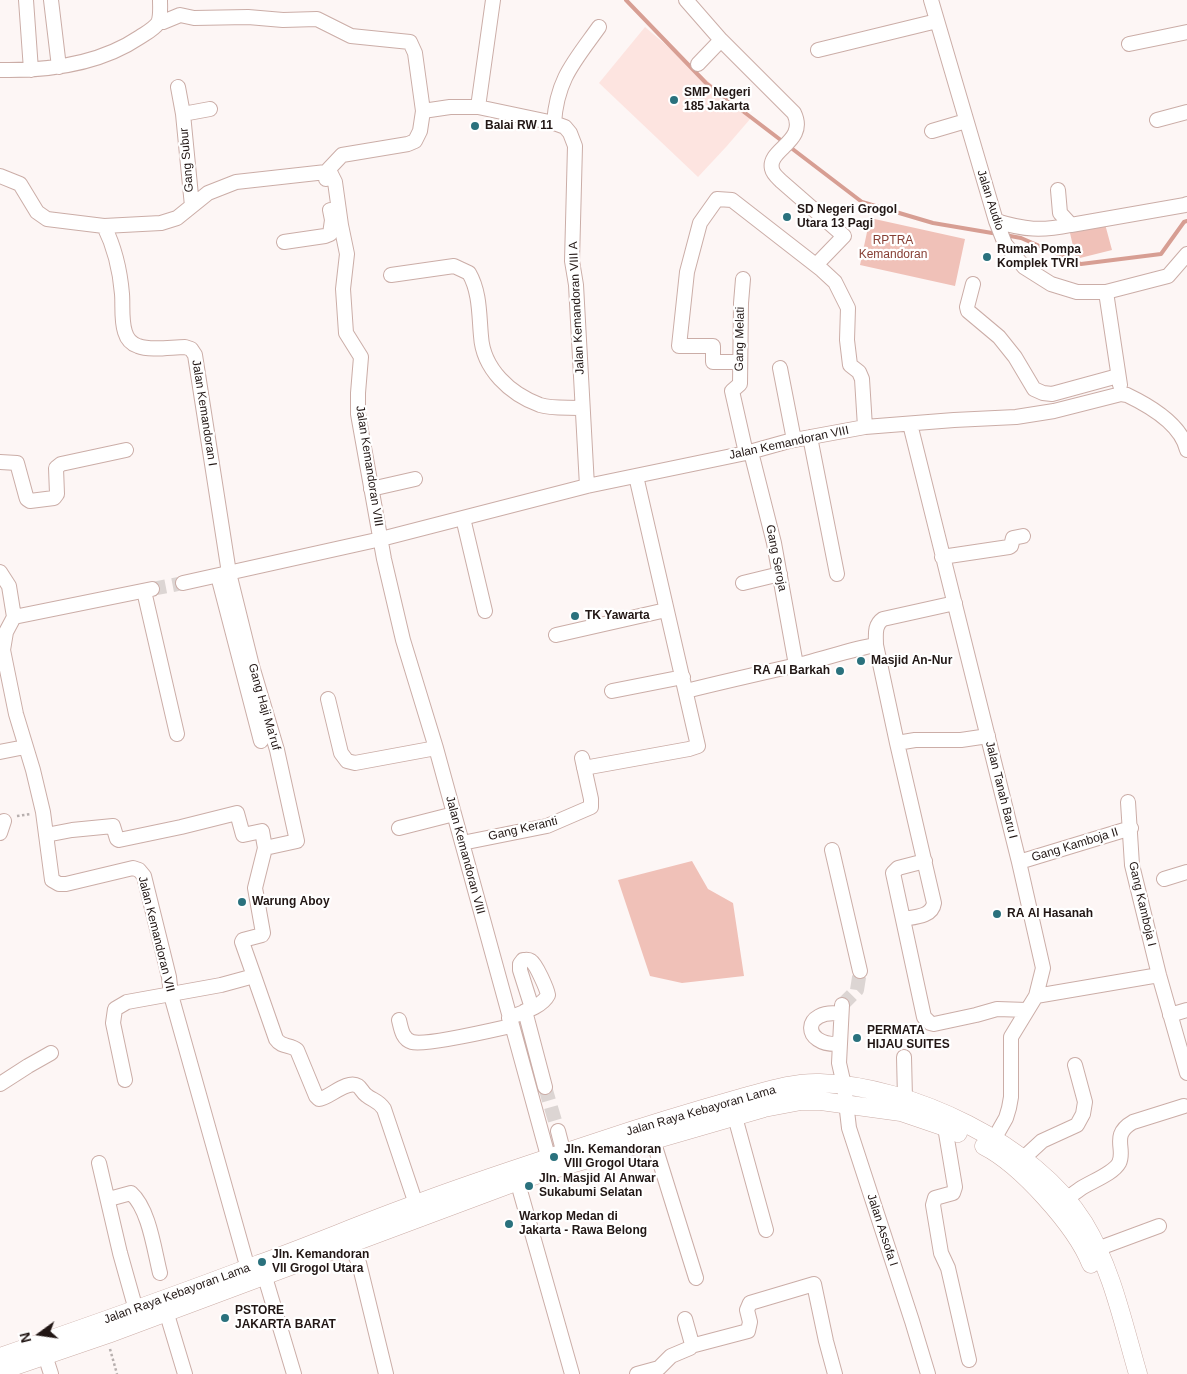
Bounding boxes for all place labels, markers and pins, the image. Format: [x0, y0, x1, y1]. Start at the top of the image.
place label: SMP Negeri 185 Jakarta [684, 86, 751, 114]
marker: SMP Negeri 185 Jakarta [668, 94, 680, 106]
place label: Balai RW 11 [485, 119, 553, 133]
marker: Balai RW 11 [469, 120, 481, 132]
place label: SD Negeri Grogol Utara 13 Pagi [797, 203, 897, 231]
marker: SD Negeri Grogol Utara 13 Pagi [781, 211, 793, 223]
place label: Rumah Pompa Komplek TVRI [997, 243, 1081, 271]
marker: Rumah Pompa Komplek TVRI [981, 251, 993, 263]
place label: TK Yawarta [585, 609, 650, 623]
marker: TK Yawarta [569, 610, 581, 622]
place label: Masjid An-Nur [871, 654, 952, 668]
marker: Masjid An-Nur [855, 655, 867, 667]
place label: RA Al Barkah [753, 664, 830, 678]
marker: RA Al Barkah [834, 665, 846, 677]
place label: Warung Aboy [252, 895, 330, 909]
marker: Warung Aboy [236, 896, 248, 908]
place label: RA Al Hasanah [1007, 907, 1093, 921]
marker: RA Al Hasanah [991, 908, 1003, 920]
place label: PERMATA HIJAU SUITES [867, 1024, 950, 1052]
marker: PERMATA HIJAU SUITES [851, 1032, 863, 1044]
place label: Jln. Kemandoran VIII Grogol Utara [564, 1143, 661, 1171]
marker: Jln. Kemandoran VIII Grogol Utara [548, 1151, 560, 1163]
place label: Jln. Masjid Al Anwar Sukabumi Selatan [539, 1172, 656, 1200]
marker: Jln. Masjid Al Anwar Sukabumi Selatan [523, 1180, 535, 1192]
place label: Warkop Medan di Jakarta - Rawa Belong [519, 1210, 647, 1238]
marker: Warkop Medan di Jakarta - Rawa Belong [503, 1218, 515, 1230]
place label: Jln. Kemandoran VII Grogol Utara [272, 1248, 369, 1276]
marker: Jln. Kemandoran VII Grogol Utara [256, 1256, 268, 1268]
place label: PSTORE JAKARTA BARAT [235, 1304, 336, 1332]
marker: PSTORE JAKARTA BARAT [219, 1312, 231, 1324]

